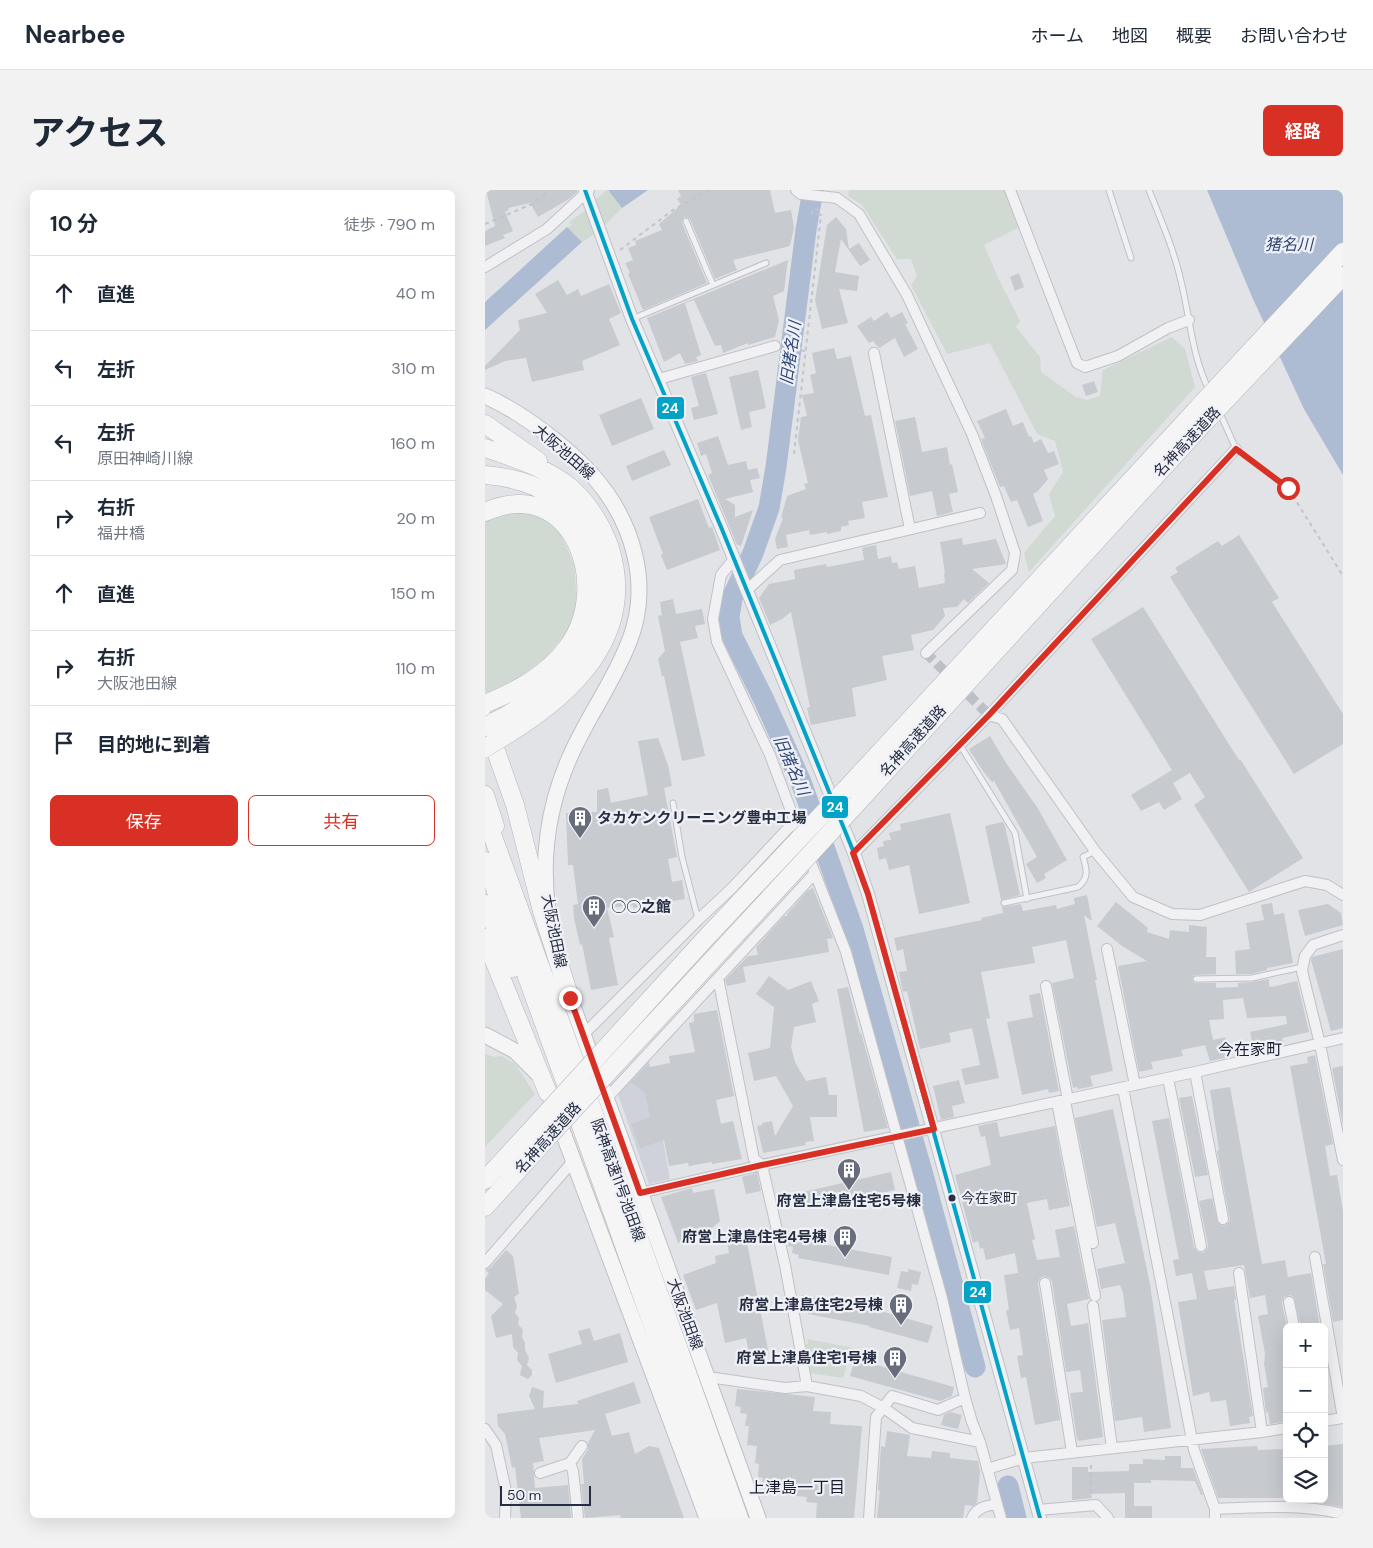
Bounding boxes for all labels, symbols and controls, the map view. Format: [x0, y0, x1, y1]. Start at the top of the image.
text: Nearbee [25, 19, 125, 50]
text: ホーム [1031, 24, 1084, 48]
text: 地図 [1112, 24, 1148, 48]
text: 概要 [1176, 24, 1212, 48]
text: お問い合わせ [1240, 24, 1348, 48]
button: 経路 [1263, 105, 1343, 156]
text: アクセス [30, 110, 168, 156]
text: 10 分 [50, 210, 98, 238]
text: 徒歩 · 790 m [344, 214, 435, 235]
water label: 猪名川 [1265, 234, 1315, 255]
icon: ahead [50, 279, 78, 307]
text: 直進 [97, 282, 135, 307]
text: 40 m [396, 283, 435, 304]
water label: 旧猪名川 [776, 318, 806, 386]
icon: left [50, 354, 78, 382]
text: 左折 [97, 357, 135, 382]
text: 310 m [391, 358, 435, 379]
line badge: 24 [656, 396, 685, 420]
text: 24 [661, 399, 679, 417]
street label: 名神高速道路 [1149, 402, 1225, 482]
text: 左折 [97, 420, 135, 445]
street label: 大阪池田線 [529, 420, 599, 484]
icon: left [50, 429, 78, 457]
text: 160 m [391, 433, 435, 454]
text: 原田神崎川線 [97, 448, 193, 469]
route start [1277, 477, 1300, 500]
text: 右折 [97, 495, 135, 520]
icon: right [50, 504, 78, 532]
text: 20 m [396, 508, 435, 529]
text: 福井橋 [97, 523, 145, 544]
icon: ahead [50, 579, 78, 607]
text: 直進 [97, 582, 135, 607]
text: 150 m [391, 583, 435, 604]
text: 右折 [97, 645, 135, 670]
icon: right [50, 654, 78, 682]
text: 110 m [396, 658, 435, 679]
text: 大阪池田線 [97, 673, 177, 694]
street label: 名神高速道路 [875, 701, 951, 781]
icon: arrive [50, 729, 78, 757]
text: 目的地に到着 [97, 732, 211, 757]
water label: 旧猪名川 [769, 732, 815, 801]
button: 保存 [50, 795, 238, 846]
button: 共有 [248, 795, 435, 846]
line badge: 24 [821, 795, 849, 819]
text: 24 [826, 798, 844, 816]
building icon: タカケンクリーニング豊中工場 [567, 805, 593, 839]
place label: タカケンクリーニング豊中工場 [597, 808, 807, 828]
street label: 大阪池田線 [537, 892, 571, 970]
building icon: ○○之館 [581, 894, 607, 928]
place label: ○○之館 [611, 897, 671, 917]
route end [559, 987, 582, 1010]
district label: 今在家町 [1218, 1039, 1282, 1060]
street label: 名神高速道路 [510, 1098, 586, 1178]
street label: 阪神高速11号池田線 [586, 1116, 650, 1244]
building icon: 府営上津島住宅5号棟 [836, 1157, 862, 1191]
place label: 今在家町 [961, 1189, 1017, 1207]
place label: 府営上津島住宅5号棟 [777, 1191, 921, 1211]
marker: 今在家町 [947, 1193, 957, 1203]
building icon: 府営上津島住宅4号棟 [832, 1224, 858, 1258]
place label: 府営上津島住宅4号棟 [682, 1227, 827, 1247]
street label: 大阪池田線 [663, 1275, 707, 1353]
line badge: 24 [963, 1280, 992, 1304]
text: 24 [969, 1283, 987, 1301]
building icon: 府営上津島住宅2号棟 [888, 1292, 914, 1326]
place label: 府営上津島住宅2号棟 [739, 1295, 883, 1315]
map controls [1283, 1323, 1328, 1503]
button: + [1283, 1323, 1328, 1368]
building icon: 府営上津島住宅1号棟 [882, 1345, 908, 1379]
place label: 府営上津島住宅1号棟 [737, 1348, 877, 1368]
button: − [1283, 1368, 1328, 1413]
button: locate [1283, 1413, 1328, 1458]
button: layers [1283, 1458, 1328, 1503]
district label: 上津島一丁目 [749, 1477, 845, 1498]
scale bar [500, 1483, 591, 1506]
text: 50 m [507, 1486, 541, 1504]

